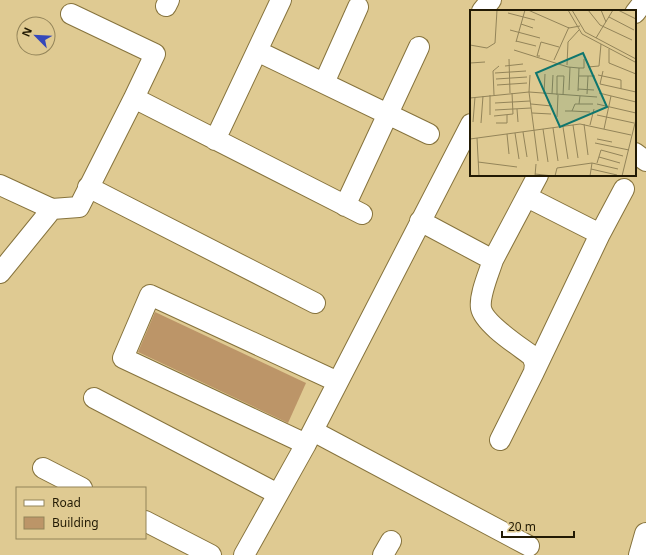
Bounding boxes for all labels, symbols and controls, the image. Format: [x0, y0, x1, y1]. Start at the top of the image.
inset map [470, 10, 636, 176]
north arrow [16, 16, 56, 56]
text: N [18, 25, 35, 39]
legend [16, 487, 146, 539]
text: Road [52, 494, 81, 511]
scale bar [502, 513, 574, 539]
text: Building [52, 514, 99, 531]
text: 20 m [508, 518, 536, 535]

